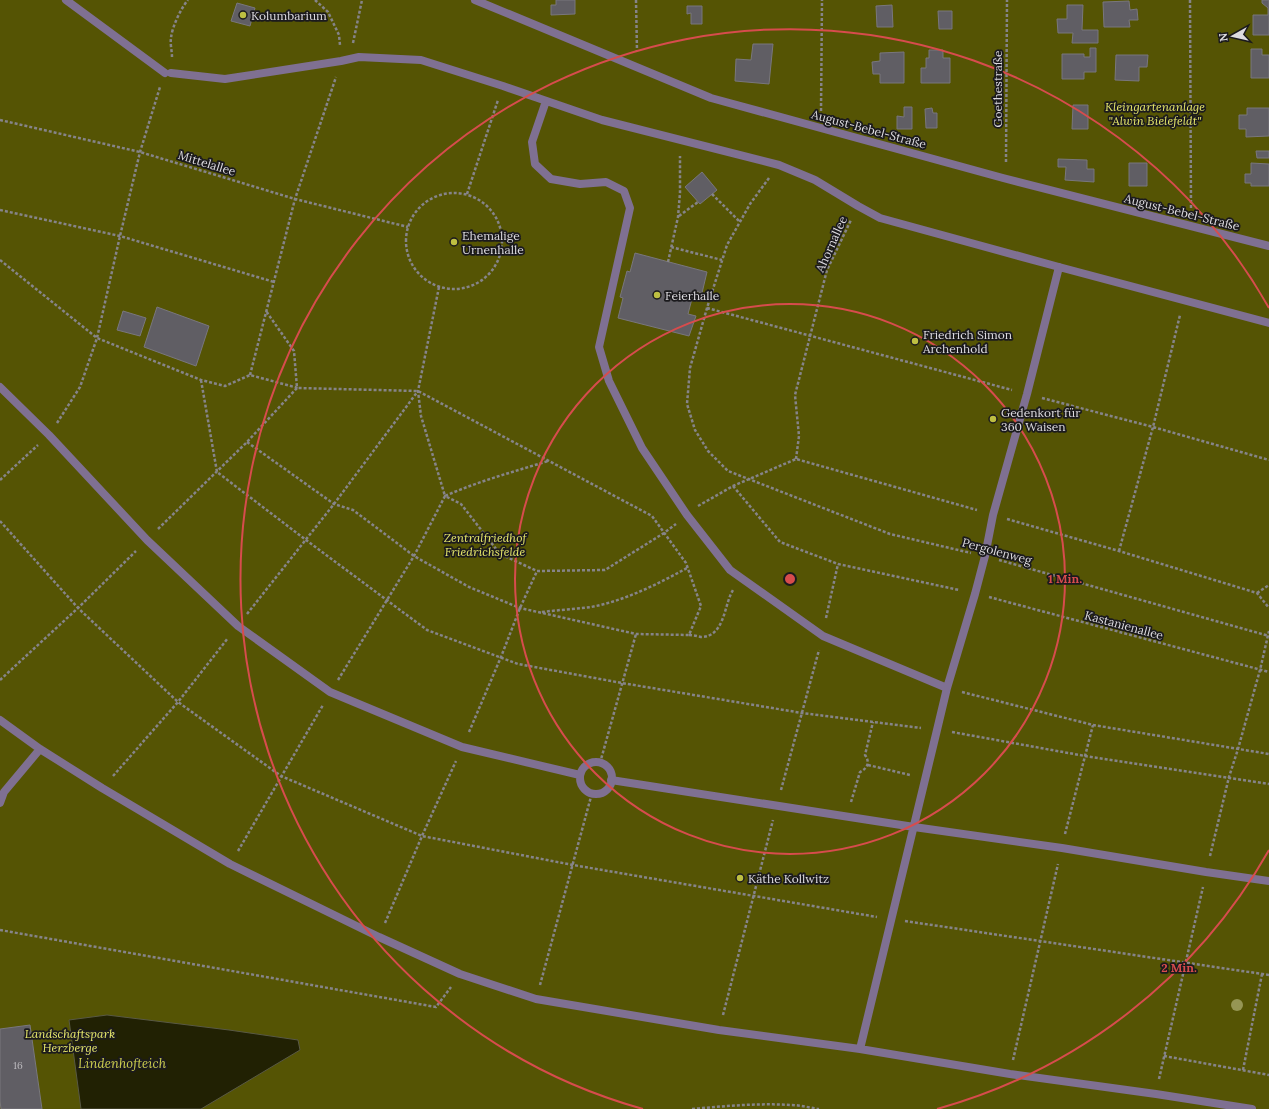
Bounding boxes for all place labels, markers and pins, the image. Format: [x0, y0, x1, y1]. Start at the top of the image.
place label: Kolumbarium [251, 8, 327, 23]
marker: Kolumbarium [238, 10, 248, 20]
place label: Ehemalige Urnenhalle [462, 228, 524, 257]
marker: Ehemalige Urnenhalle [449, 237, 459, 247]
place label: Feierhalle [665, 288, 720, 303]
marker: Feierhalle [652, 290, 662, 300]
place label: Friedrich Simon Archenhold [922, 327, 1012, 356]
marker: Friedrich Simon Archenhold [910, 336, 920, 346]
place label: Gedenkort für 360 Waisen [1001, 405, 1081, 434]
marker: Gedenkort für 360 Waisen [988, 414, 998, 424]
centre of rings [783, 572, 797, 586]
place label: Käthe Kollwitz [748, 871, 829, 886]
marker: Käthe Kollwitz [735, 873, 745, 883]

